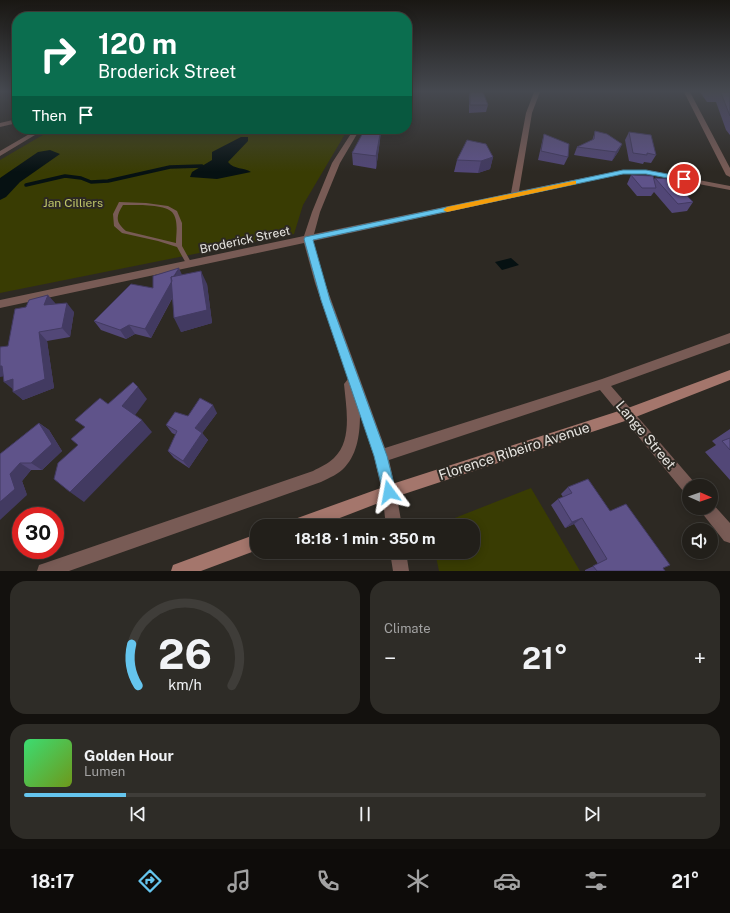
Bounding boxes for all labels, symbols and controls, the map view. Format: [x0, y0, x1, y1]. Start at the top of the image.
text: 120 m [98, 27, 177, 60]
icon: right [32, 28, 84, 80]
text: Broderick Street [98, 61, 236, 82]
icon: arrive [75, 104, 97, 126]
text: Then [32, 107, 67, 124]
pin [667, 162, 701, 196]
icon: arrive [673, 168, 695, 190]
park label: Jan Cilliers [43, 196, 103, 210]
street label: Broderick Street [198, 224, 292, 256]
street label: Lange Street [613, 398, 679, 472]
street label: Florence Ribeiro Avenue [437, 419, 592, 483]
position arrow [368, 471, 410, 513]
north arrow [682, 479, 718, 515]
map controls [682, 479, 718, 559]
speed limit sign: 30 [12, 507, 64, 559]
button: sound [682, 523, 718, 559]
text: 18:18 · 1 min · 350 m [295, 530, 435, 547]
text: Climate [384, 621, 431, 636]
text: 26 [158, 628, 212, 677]
text: 21° [522, 640, 568, 676]
text: − [384, 645, 396, 671]
text: + [694, 645, 706, 671]
text: km/h [168, 675, 202, 692]
text: Golden Hour [84, 747, 174, 764]
text: Lumen [84, 764, 125, 779]
icon: previous [127, 803, 149, 825]
icon: pause [354, 803, 376, 825]
icon: next [581, 803, 603, 825]
icon: directions [136, 867, 164, 895]
icon: music [225, 867, 253, 895]
icon: phone [314, 867, 342, 895]
icon: climate [404, 867, 432, 895]
icon: car [493, 867, 521, 895]
icon: filters [582, 867, 610, 895]
text: 18:17 [31, 871, 74, 892]
text: 21° [672, 871, 699, 892]

